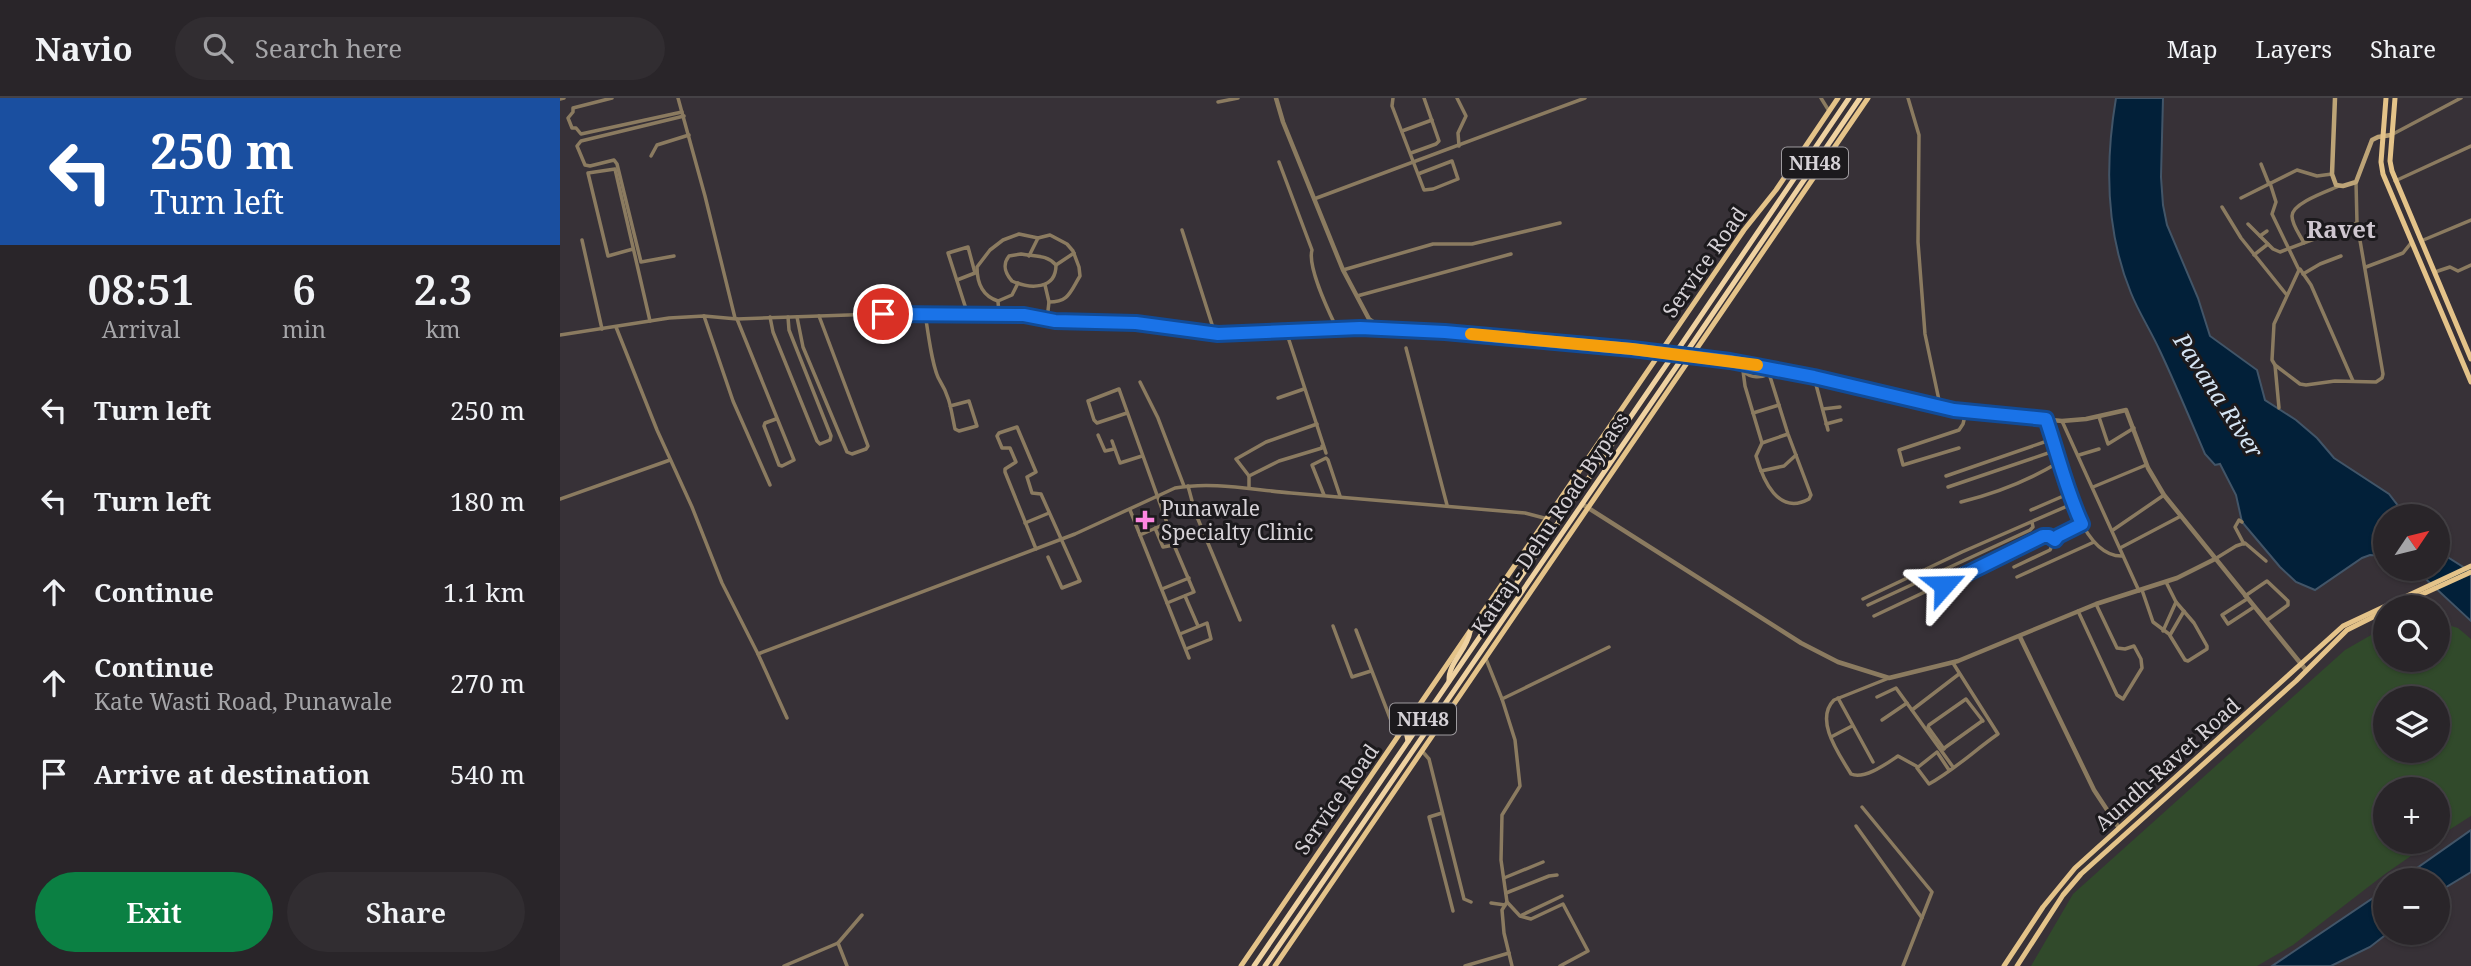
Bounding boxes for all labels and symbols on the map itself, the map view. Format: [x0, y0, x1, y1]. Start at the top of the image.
road number: NH48 [1782, 148, 1848, 178]
street label: Service Road [1656, 201, 1753, 323]
district label: Ravet [2306, 212, 2376, 245]
pin [853, 284, 913, 344]
water label: Pavana River [2166, 325, 2272, 464]
street label: Katraj - Dehu Road Bypass [1465, 406, 1635, 640]
place label: Punawale Specialty Clinic [1161, 494, 1313, 546]
north arrow [2373, 504, 2450, 581]
marker: Punawale Specialty Clinic [1135, 510, 1155, 530]
position arrow [1907, 548, 1981, 622]
street label: Aundh-Ravet Road [2088, 691, 2246, 837]
road number: NH48 [1390, 704, 1456, 734]
street label: Service Road [1288, 738, 1385, 860]

